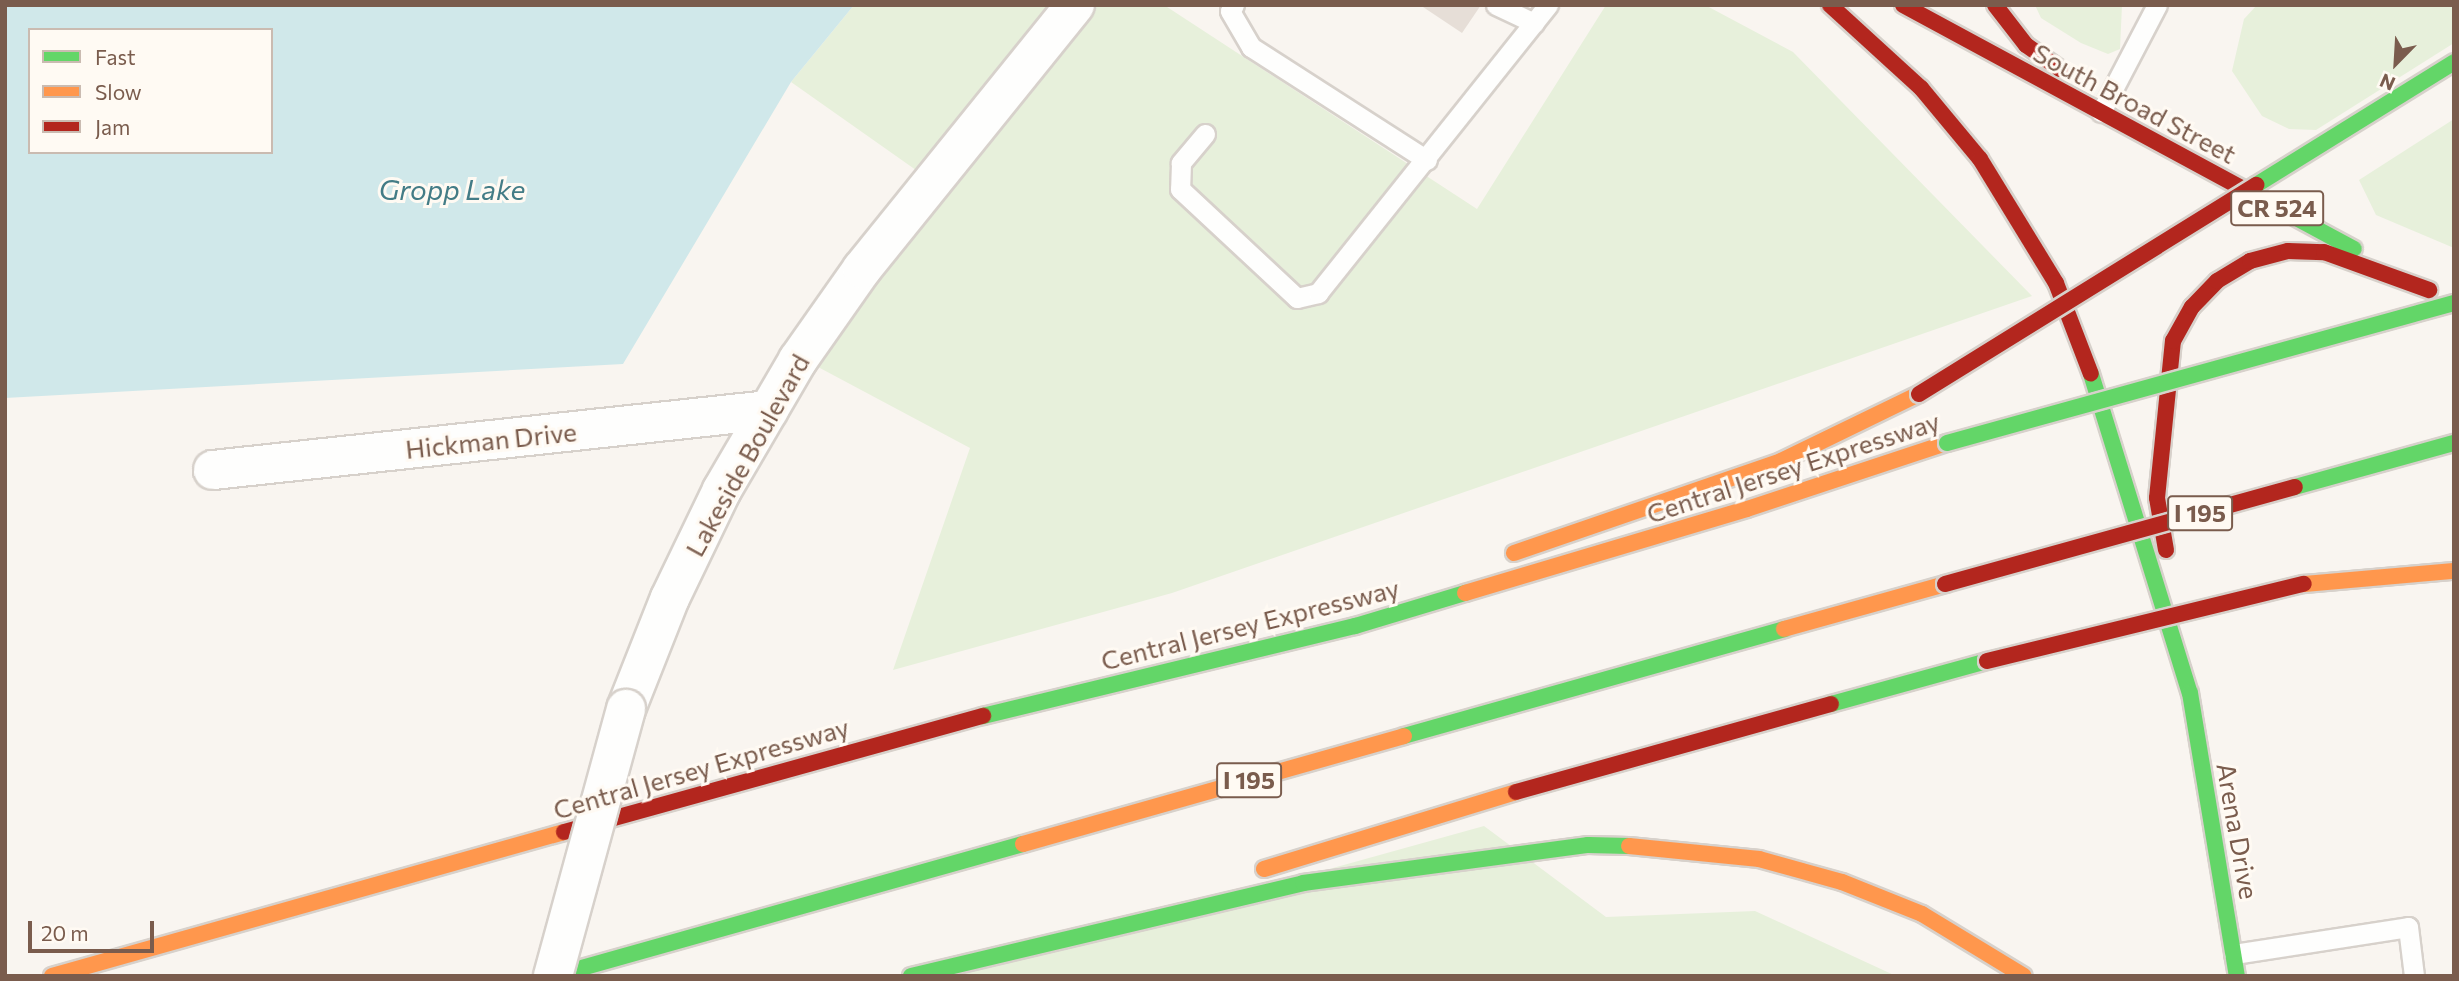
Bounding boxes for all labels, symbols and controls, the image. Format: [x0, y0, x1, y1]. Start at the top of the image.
legend [28, 28, 273, 154]
north arrow [2361, 28, 2431, 98]
street label: South Broad Street [2028, 36, 2242, 170]
text: Fast [95, 44, 136, 69]
text: N [2376, 69, 2398, 96]
text: Slow [95, 79, 142, 104]
text: Jam [95, 114, 130, 139]
water label: Gropp Lake [379, 172, 525, 206]
road number: CR 524 [2230, 188, 2324, 229]
street label: Lakeside Boulevard [678, 348, 816, 562]
street label: Central Jersey Expressway [1643, 405, 1943, 529]
street label: Hickman Drive [404, 415, 578, 465]
road number: I 195 [2167, 492, 2233, 534]
street label: Central Jersey Expressway [1098, 572, 1402, 676]
street label: Central Jersey Expressway [550, 711, 852, 825]
road number: I 195 [1216, 760, 1282, 800]
street label: Arena Drive [2211, 760, 2265, 902]
scale bar [32, 908, 158, 952]
text: 20 m [41, 920, 89, 945]

